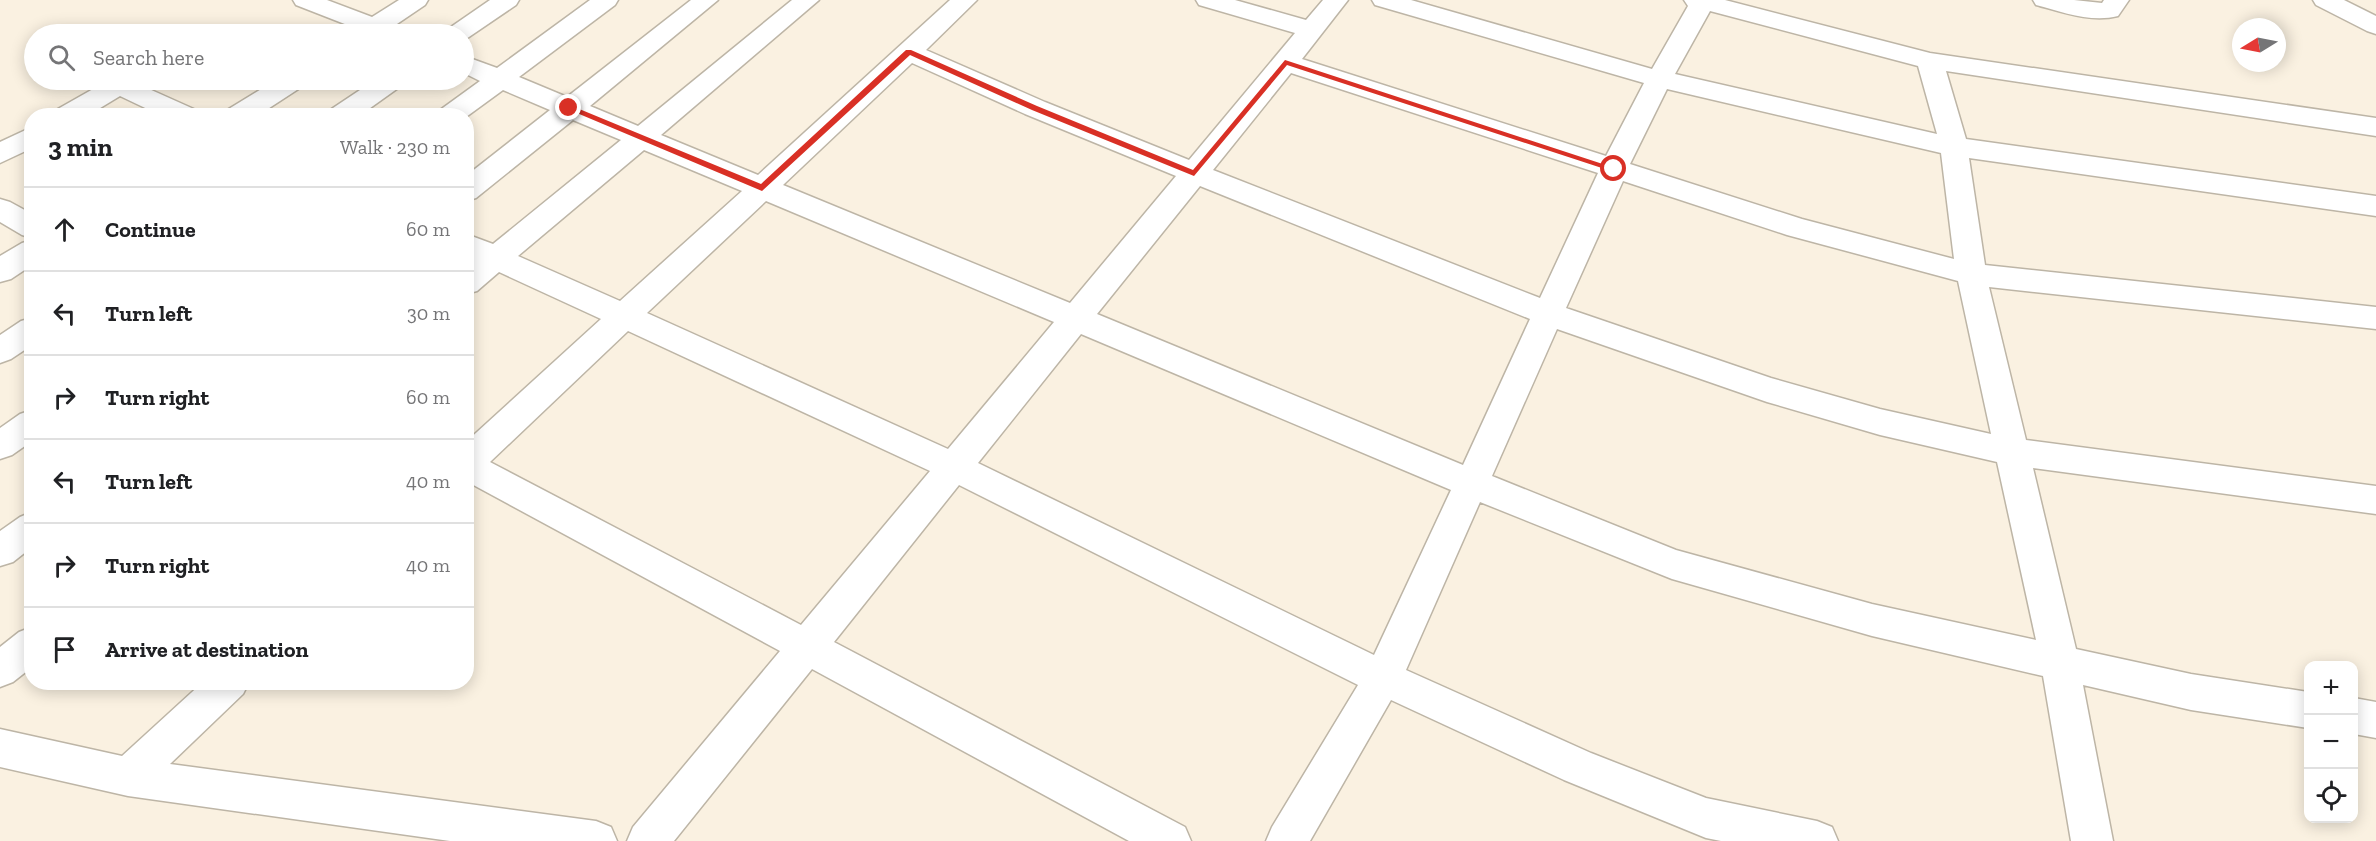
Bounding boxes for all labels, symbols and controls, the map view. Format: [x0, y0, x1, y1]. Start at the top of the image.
north arrow [2232, 18, 2286, 72]
search box [24, 24, 474, 90]
icon: search [45, 41, 78, 74]
text: Search here [93, 44, 204, 71]
route end [555, 94, 581, 120]
text: 3 min [48, 131, 113, 163]
text: Walk · 230 m [340, 135, 450, 159]
route start [1600, 155, 1626, 181]
icon: ahead [48, 213, 81, 246]
text: Continue [105, 216, 196, 243]
text: 60 m [406, 217, 450, 241]
icon: left [48, 297, 81, 330]
text: Turn left [105, 300, 192, 327]
text: 30 m [407, 301, 450, 325]
icon: right [48, 381, 81, 414]
text: Turn right [105, 384, 209, 411]
text: 60 m [406, 385, 450, 409]
icon: left [48, 465, 81, 498]
text: Turn left [105, 468, 192, 495]
text: 40 m [406, 469, 450, 493]
icon: right [48, 549, 81, 582]
text: Turn right [105, 552, 209, 579]
text: 40 m [406, 553, 450, 577]
icon: arrive [48, 633, 81, 666]
text: Arrive at destination [105, 636, 308, 663]
map controls [2304, 661, 2358, 823]
button: + [2304, 661, 2358, 715]
button: − [2304, 715, 2358, 769]
button: locate [2304, 769, 2358, 823]

